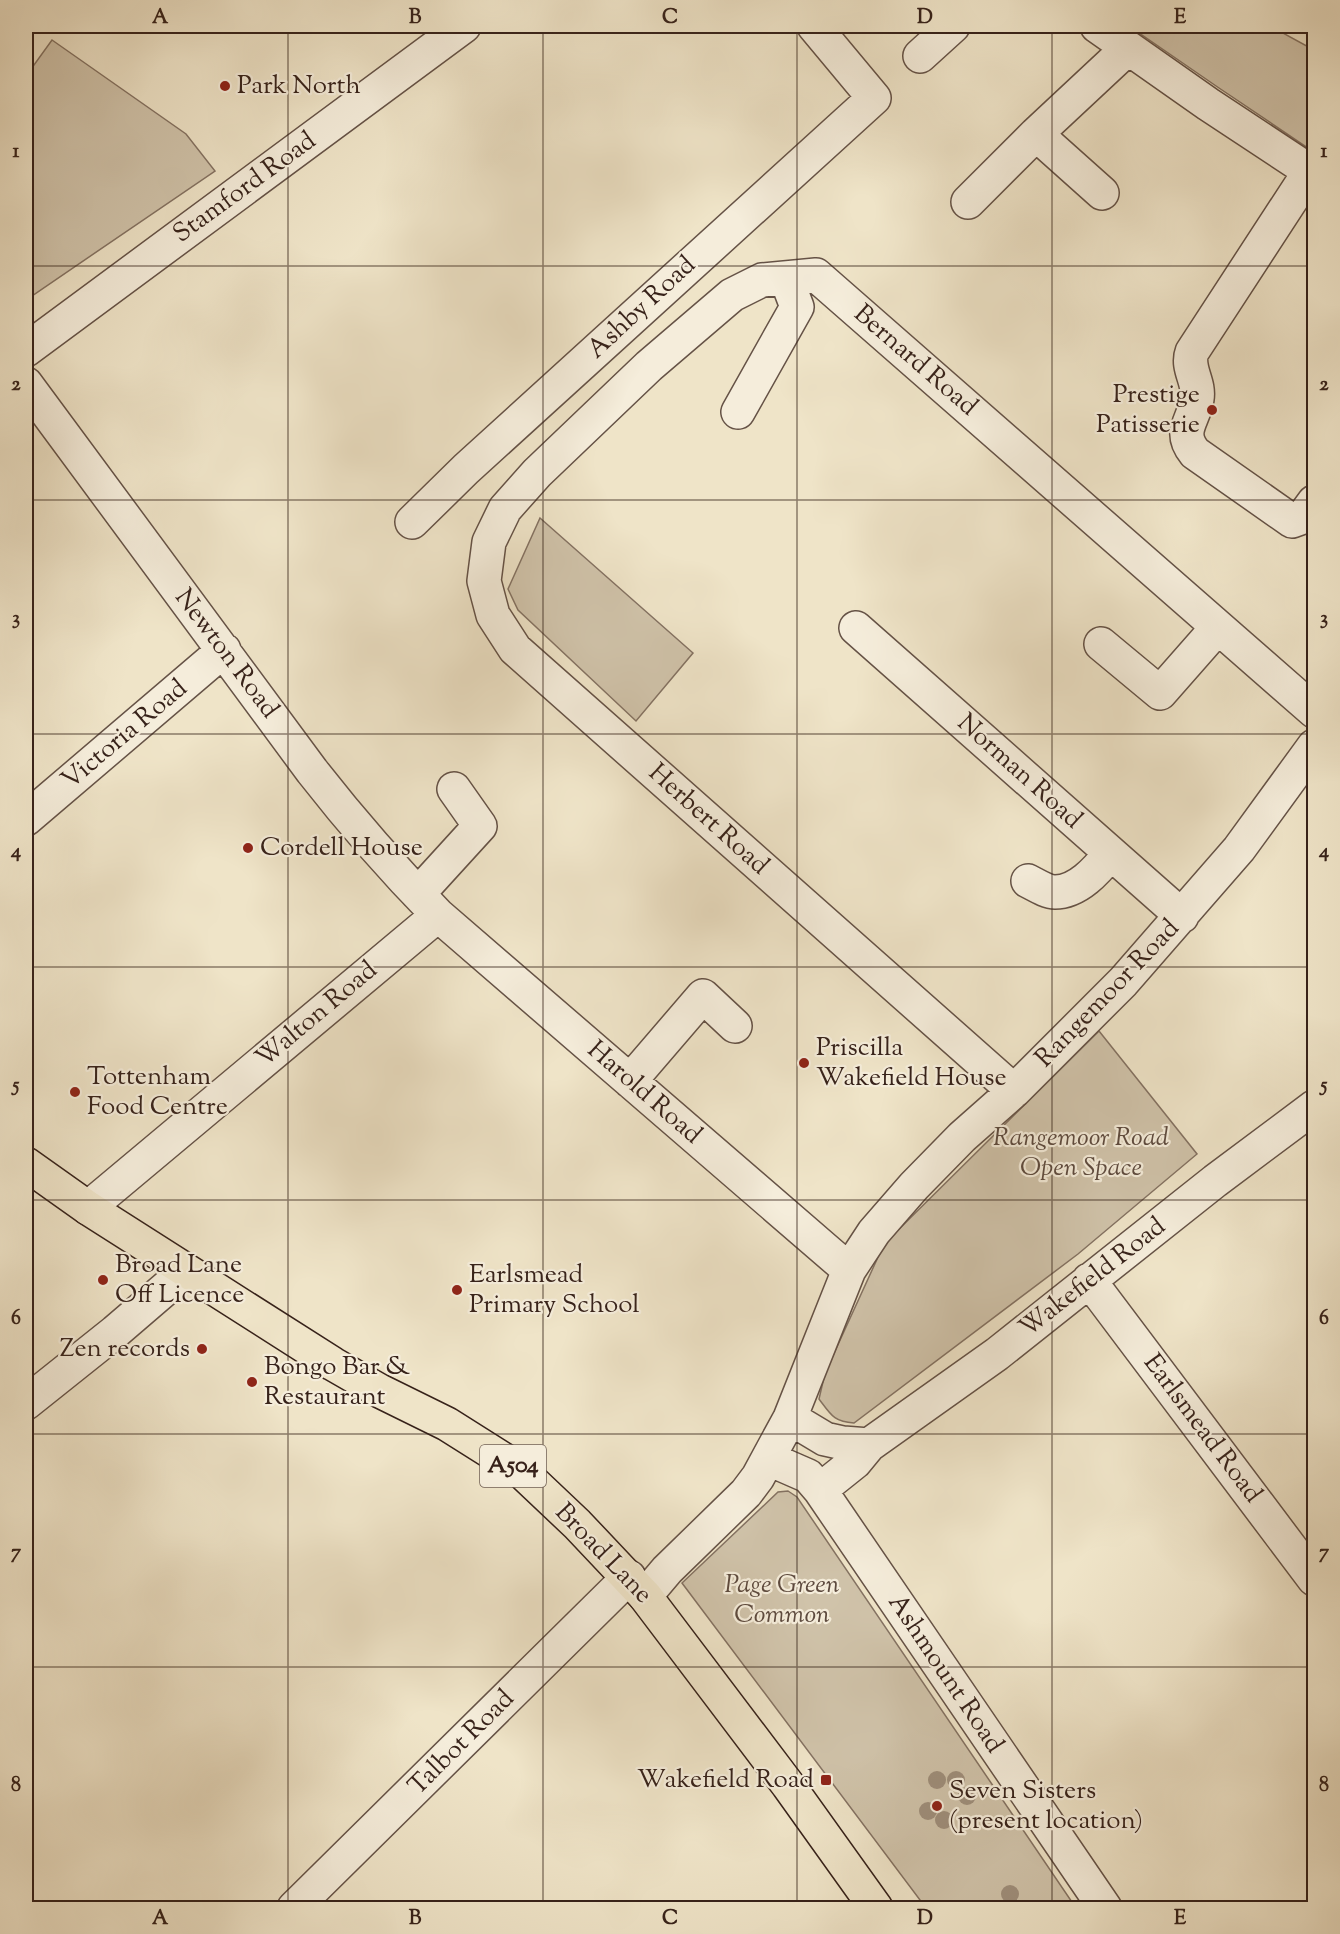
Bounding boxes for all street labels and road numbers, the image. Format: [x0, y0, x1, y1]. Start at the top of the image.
street label: Stamford Road [166, 123, 324, 253]
street label: Ashby Road [579, 248, 705, 368]
street label: Bernard Road [845, 297, 985, 426]
street label: Newton Road [165, 581, 287, 727]
street label: Victoria Road [54, 671, 196, 799]
street label: Norman Road [948, 706, 1090, 839]
street label: Herbert Road [639, 756, 777, 885]
street label: Rangemoor Road [1027, 911, 1189, 1077]
street label: Walton Road [248, 953, 386, 1077]
street label: Harold Road [578, 1033, 710, 1154]
street label: Wakefield Road [1012, 1209, 1174, 1347]
street label: Earlsmead Road [1134, 1347, 1271, 1511]
road number: A504 [480, 1445, 546, 1487]
street label: Broad Lane [546, 1495, 660, 1613]
street label: Ashmount Road [878, 1587, 1012, 1761]
street label: Talbot Road [401, 1681, 524, 1804]

